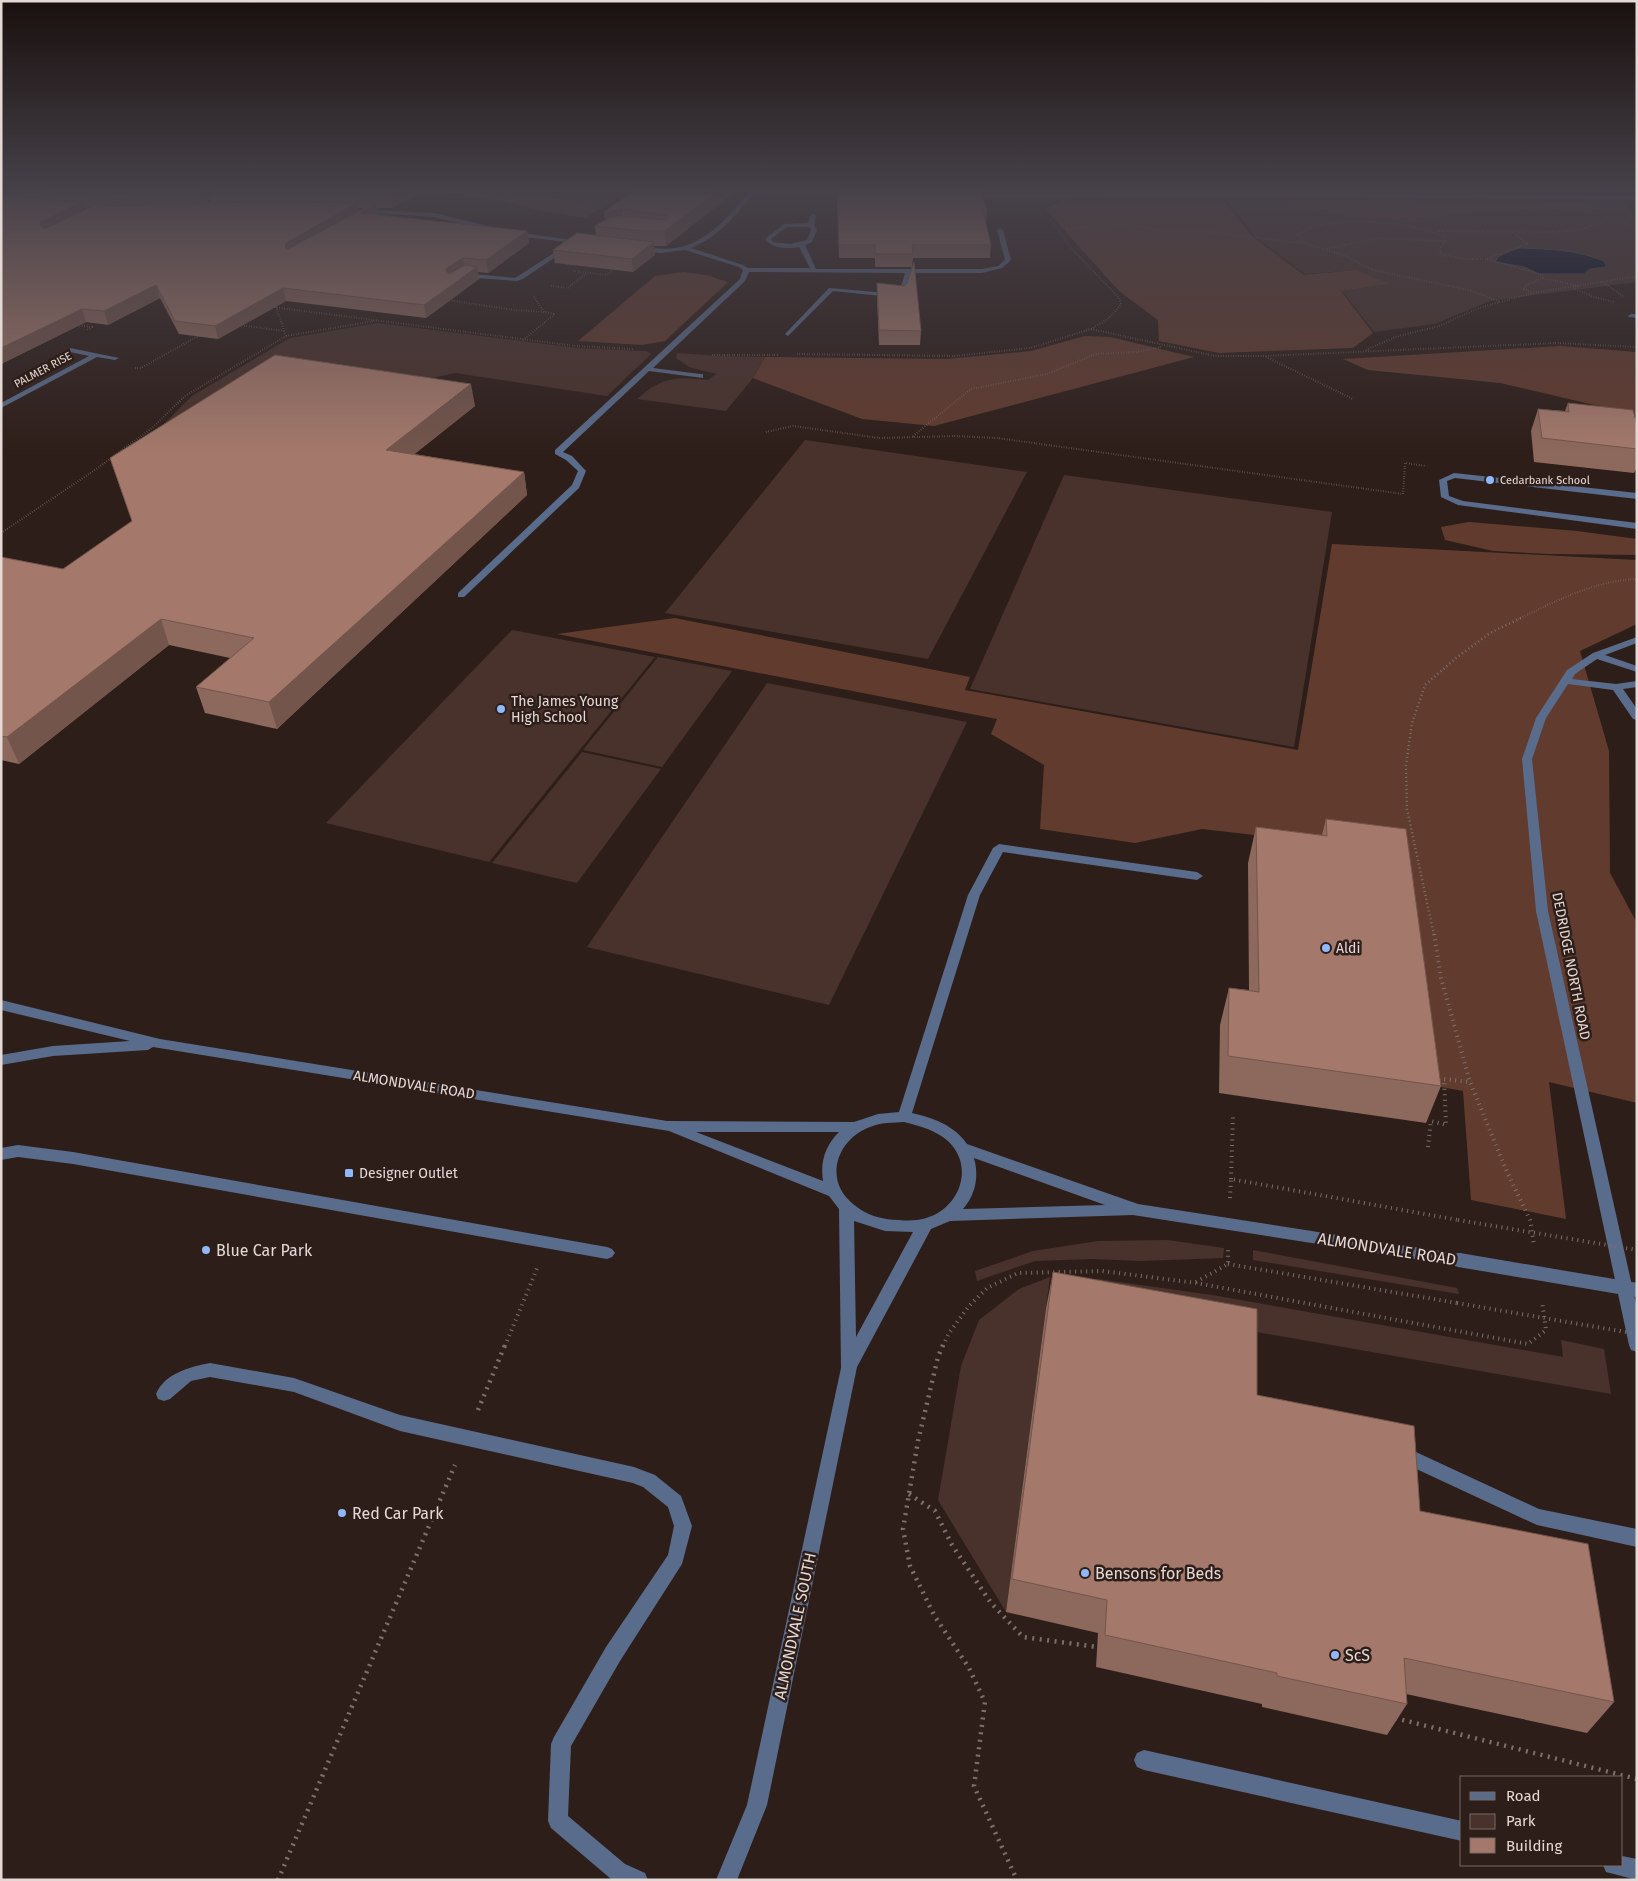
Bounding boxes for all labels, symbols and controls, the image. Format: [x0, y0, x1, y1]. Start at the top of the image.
street label: PALMER RISE [12, 349, 74, 391]
marker: Cedarbank School [1484, 474, 1496, 486]
place label: Cedarbank School [1500, 474, 1590, 487]
place label: The James Young High School [511, 693, 619, 726]
marker: The James Young High School [495, 703, 507, 715]
street label: DEDRIDGE NORTH ROAD [1548, 891, 1594, 1041]
place label: Aldi [1336, 940, 1360, 957]
marker: Aldi [1320, 942, 1332, 954]
street label: ALMONDVALE ROAD [352, 1067, 476, 1103]
place label: Designer Outlet [359, 1165, 459, 1182]
marker: Designer Outlet [343, 1167, 355, 1179]
street label: ALMONDVALE ROAD [1316, 1229, 1458, 1269]
place label: Blue Car Park [216, 1241, 313, 1260]
marker: Blue Car Park [200, 1244, 212, 1256]
place label: Red Car Park [352, 1504, 444, 1523]
marker: Red Car Park [336, 1507, 348, 1519]
street label: ALMONDVALE SOUTH [770, 1551, 820, 1701]
place label: Bensons for Beds [1095, 1564, 1221, 1583]
marker: Bensons for Beds [1079, 1567, 1091, 1579]
place label: ScS [1345, 1646, 1370, 1665]
marker: ScS [1329, 1649, 1341, 1661]
legend [1460, 1776, 1623, 1866]
text: Road [1506, 1787, 1541, 1805]
text: Park [1506, 1812, 1536, 1830]
text: Building [1506, 1837, 1562, 1855]

